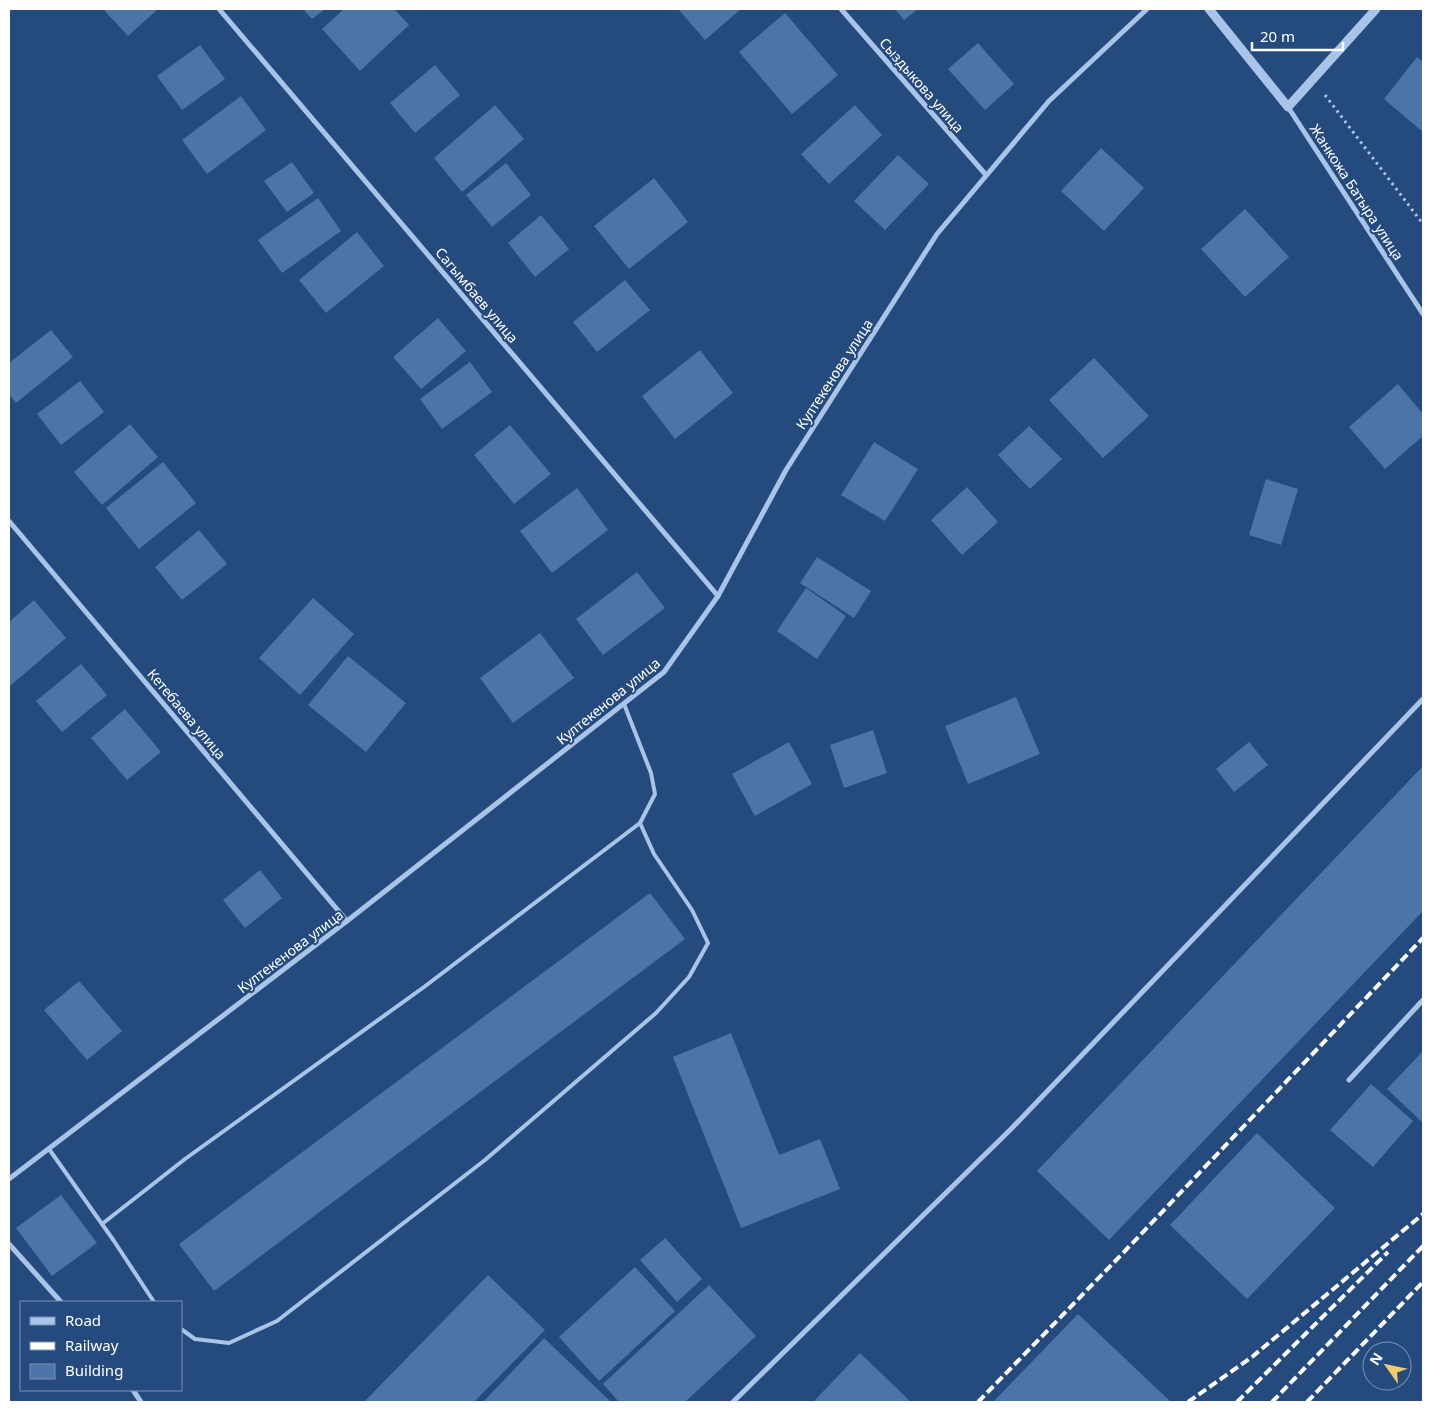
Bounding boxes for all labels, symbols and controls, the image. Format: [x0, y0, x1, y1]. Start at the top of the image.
scale bar [1252, 20, 1343, 52]
text: 20 m [1260, 26, 1295, 46]
street label: Сыздыкова улица [875, 33, 969, 137]
street label: Жанкожа Батыра улица [1306, 120, 1408, 264]
street label: Сагымбаев улица [431, 243, 523, 347]
street label: Култекенова улица [791, 315, 877, 433]
street label: Култекенова улица [552, 653, 664, 749]
street label: Кетебаева улица [143, 665, 231, 763]
street label: Култекенова улица [233, 905, 347, 997]
legend [20, 1301, 182, 1391]
text: Road [65, 1310, 101, 1330]
text: Railway [65, 1335, 119, 1355]
north arrow [1362, 1341, 1412, 1391]
text: N [1365, 1349, 1387, 1369]
text: Building [65, 1360, 123, 1380]

